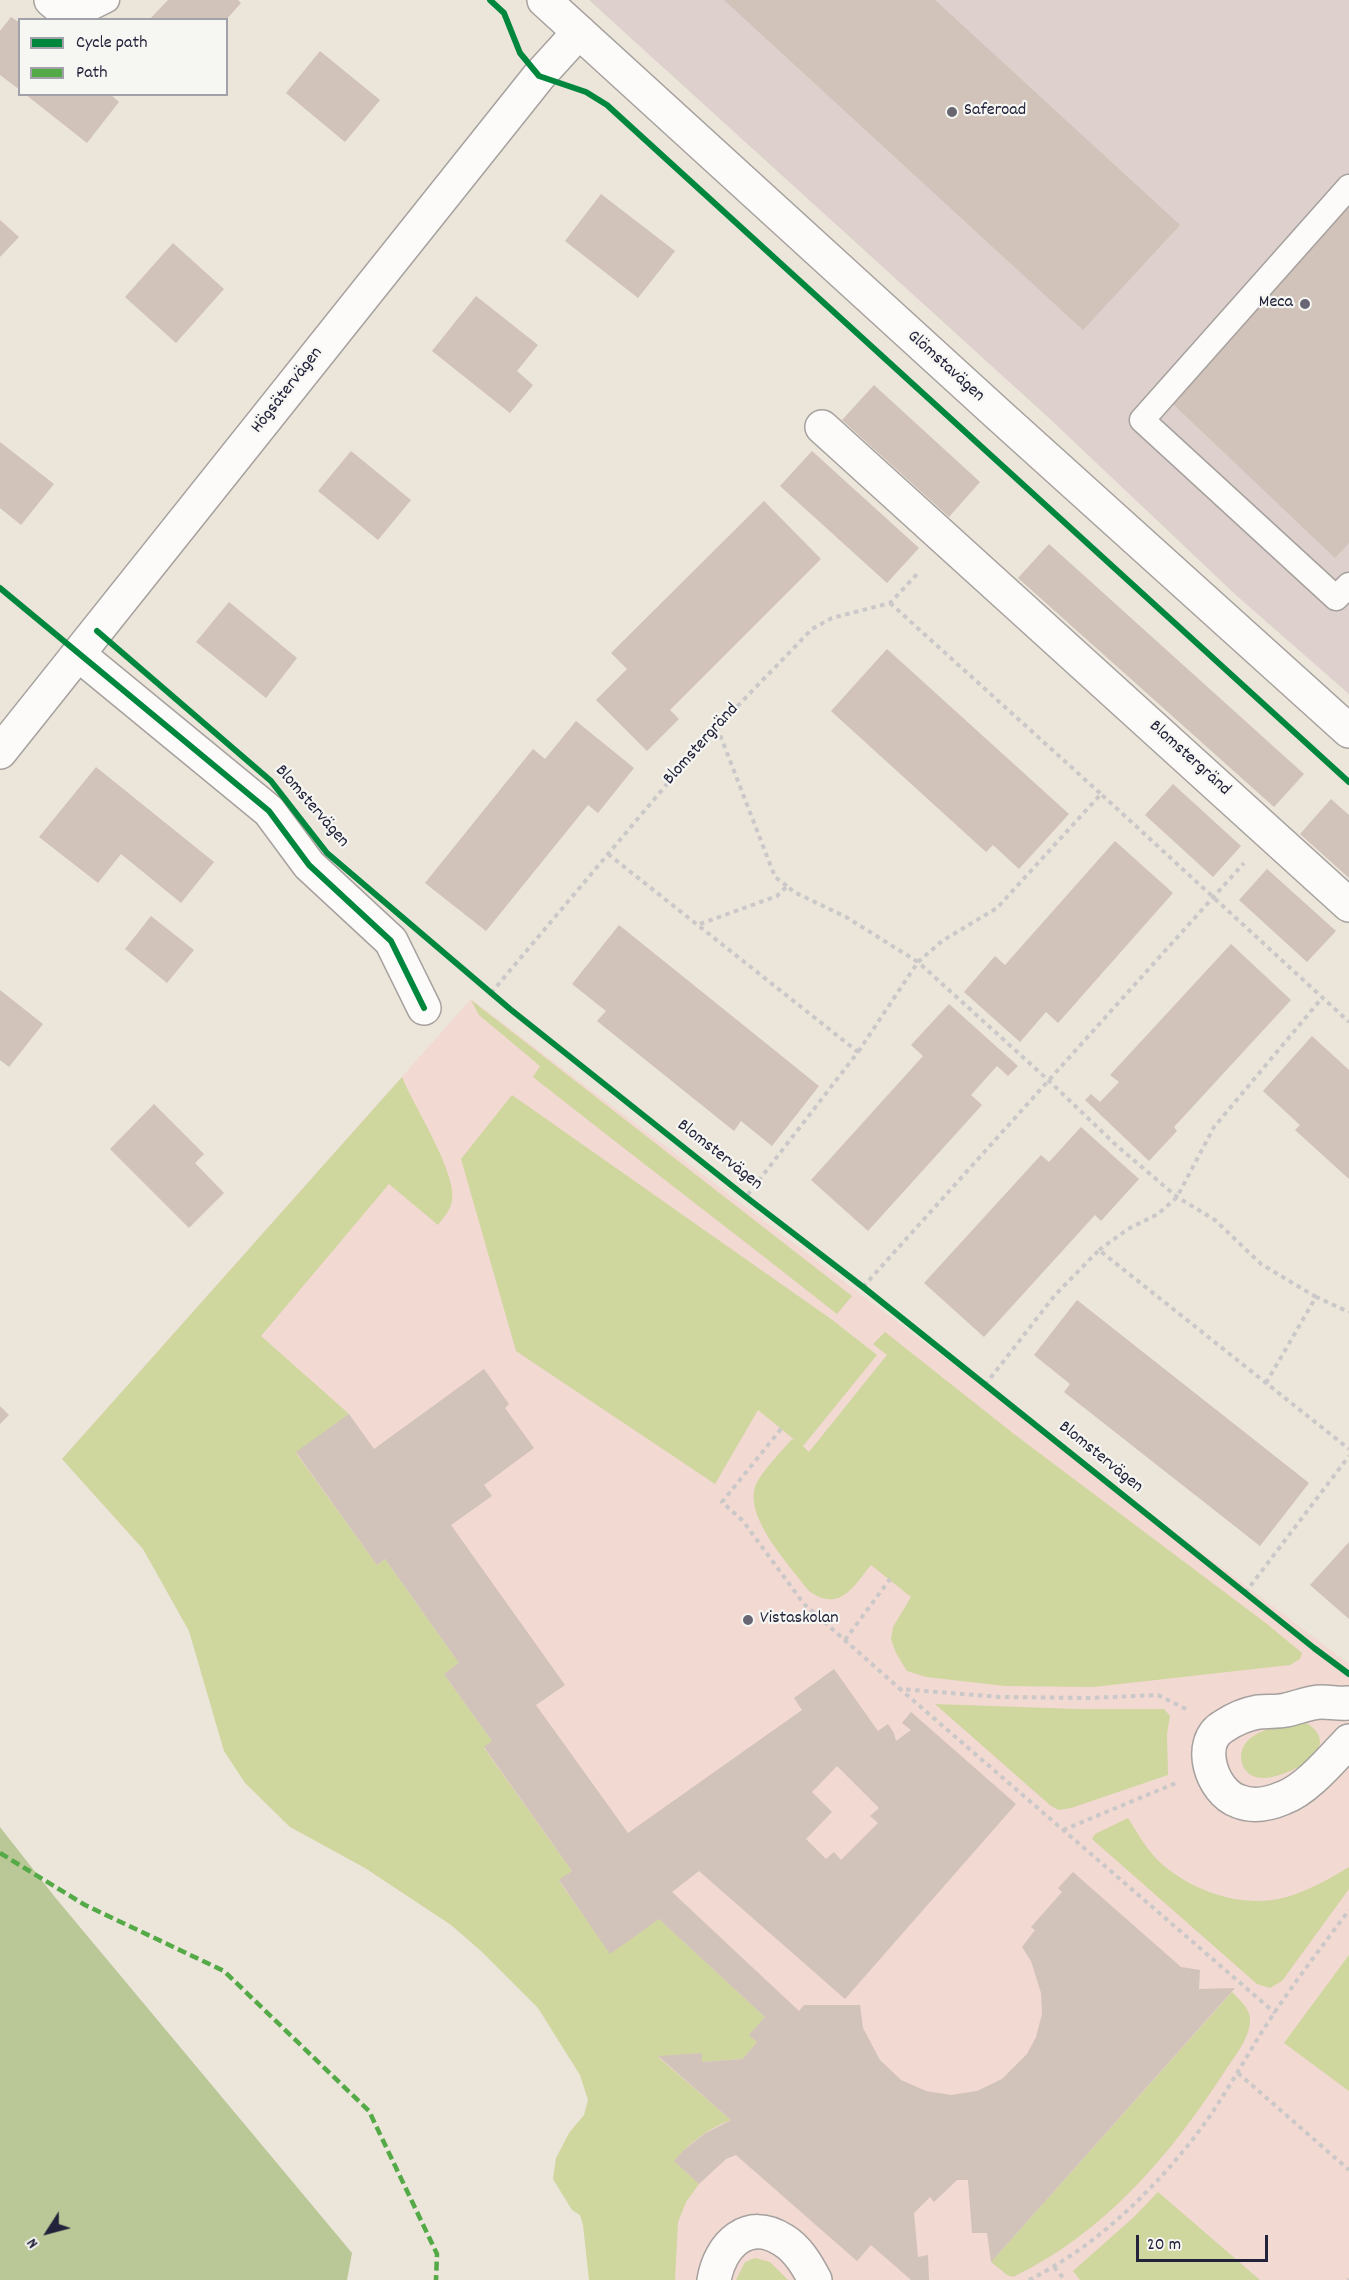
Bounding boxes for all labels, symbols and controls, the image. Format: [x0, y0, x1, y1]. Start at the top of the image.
legend [18, 18, 228, 96]
text: Cycle path [76, 31, 147, 56]
text: Path [76, 61, 108, 86]
place label: Saferoad [964, 101, 1026, 123]
marker: Saferoad [945, 105, 959, 119]
place label: Meca [1259, 293, 1293, 315]
marker: Meca [1298, 297, 1312, 311]
street label: Glömstavägen [902, 327, 988, 407]
street label: Högsätervägen [248, 344, 328, 438]
street label: Blomstergränd [660, 700, 744, 790]
street label: Blomstergränd [1144, 717, 1234, 801]
street label: Blomstervägen [269, 761, 353, 853]
street label: Blomstervägen [672, 1116, 766, 1196]
street label: Blomstervägen [1053, 1417, 1147, 1499]
place label: Vistaskolan [760, 1609, 839, 1631]
marker: Vistaskolan [741, 1613, 755, 1627]
north arrow [18, 2202, 78, 2262]
scale bar [1139, 2223, 1271, 2261]
text: N [21, 2233, 45, 2253]
text: 20 m [1147, 2233, 1181, 2258]

